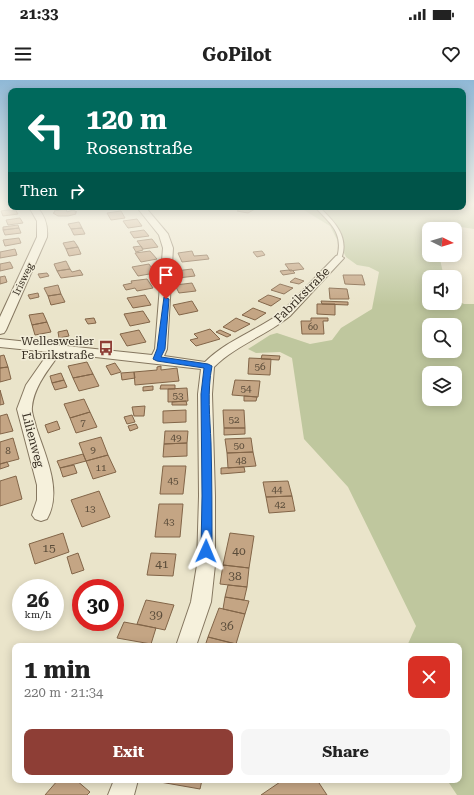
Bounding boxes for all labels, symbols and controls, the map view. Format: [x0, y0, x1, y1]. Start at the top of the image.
text: 21:33 [20, 5, 58, 23]
icon: menu [12, 43, 34, 65]
icon: heart [440, 43, 462, 65]
text: GoPilot [202, 44, 272, 65]
text: 120 m [86, 103, 167, 136]
icon: left [20, 104, 72, 156]
text: Rosenstraße [86, 137, 193, 158]
icon: right [66, 180, 88, 202]
text: Then [20, 182, 58, 200]
north arrow [422, 222, 462, 262]
map controls [422, 222, 462, 406]
pin [149, 258, 183, 299]
street label: Irisweg [10, 261, 36, 297]
icon: arrive [155, 264, 177, 286]
street label: Fabrikstraße [271, 264, 333, 326]
button: sound [422, 270, 462, 310]
button: search [422, 318, 462, 358]
house number: 60 [308, 322, 318, 332]
place label: Wellesweiler Fabrikstraße [21, 334, 94, 362]
bus stop icon: Wellesweiler Fabrikstraße [97, 339, 115, 357]
house number: 56 [254, 361, 266, 372]
button: layers [422, 366, 462, 406]
house number: 54 [240, 383, 252, 394]
house number: 53 [172, 390, 184, 401]
street label: Lilienweg [19, 411, 47, 469]
house number: 52 [228, 414, 240, 425]
house number: 7 [80, 417, 86, 428]
house number: 49 [170, 432, 182, 443]
house number: 50 [233, 440, 245, 451]
house number: 9 [90, 444, 96, 455]
house number: 8 [5, 445, 11, 456]
house number: 48 [235, 455, 247, 466]
house number: 11 [95, 462, 107, 473]
house number: 45 [167, 475, 179, 486]
house number: 44 [271, 484, 283, 495]
house number: 42 [274, 499, 286, 510]
house number: 13 [84, 503, 96, 514]
house number: 43 [163, 516, 175, 527]
position arrow [185, 530, 227, 572]
house number: 15 [42, 541, 56, 555]
house number: 40 [232, 544, 246, 558]
house number: 41 [155, 557, 169, 571]
house number: 38 [228, 569, 242, 583]
speed limit sign: 30 [72, 579, 124, 631]
text: 26 [27, 588, 49, 612]
house number: 39 [149, 608, 163, 622]
text: km/h [25, 609, 51, 620]
house number: 36 [220, 619, 234, 633]
text: 1 min [24, 656, 91, 684]
button: close [408, 656, 450, 698]
text: 220 m · 21:34 [24, 685, 103, 700]
button: Exit [24, 729, 233, 775]
button: Share [241, 729, 450, 775]

